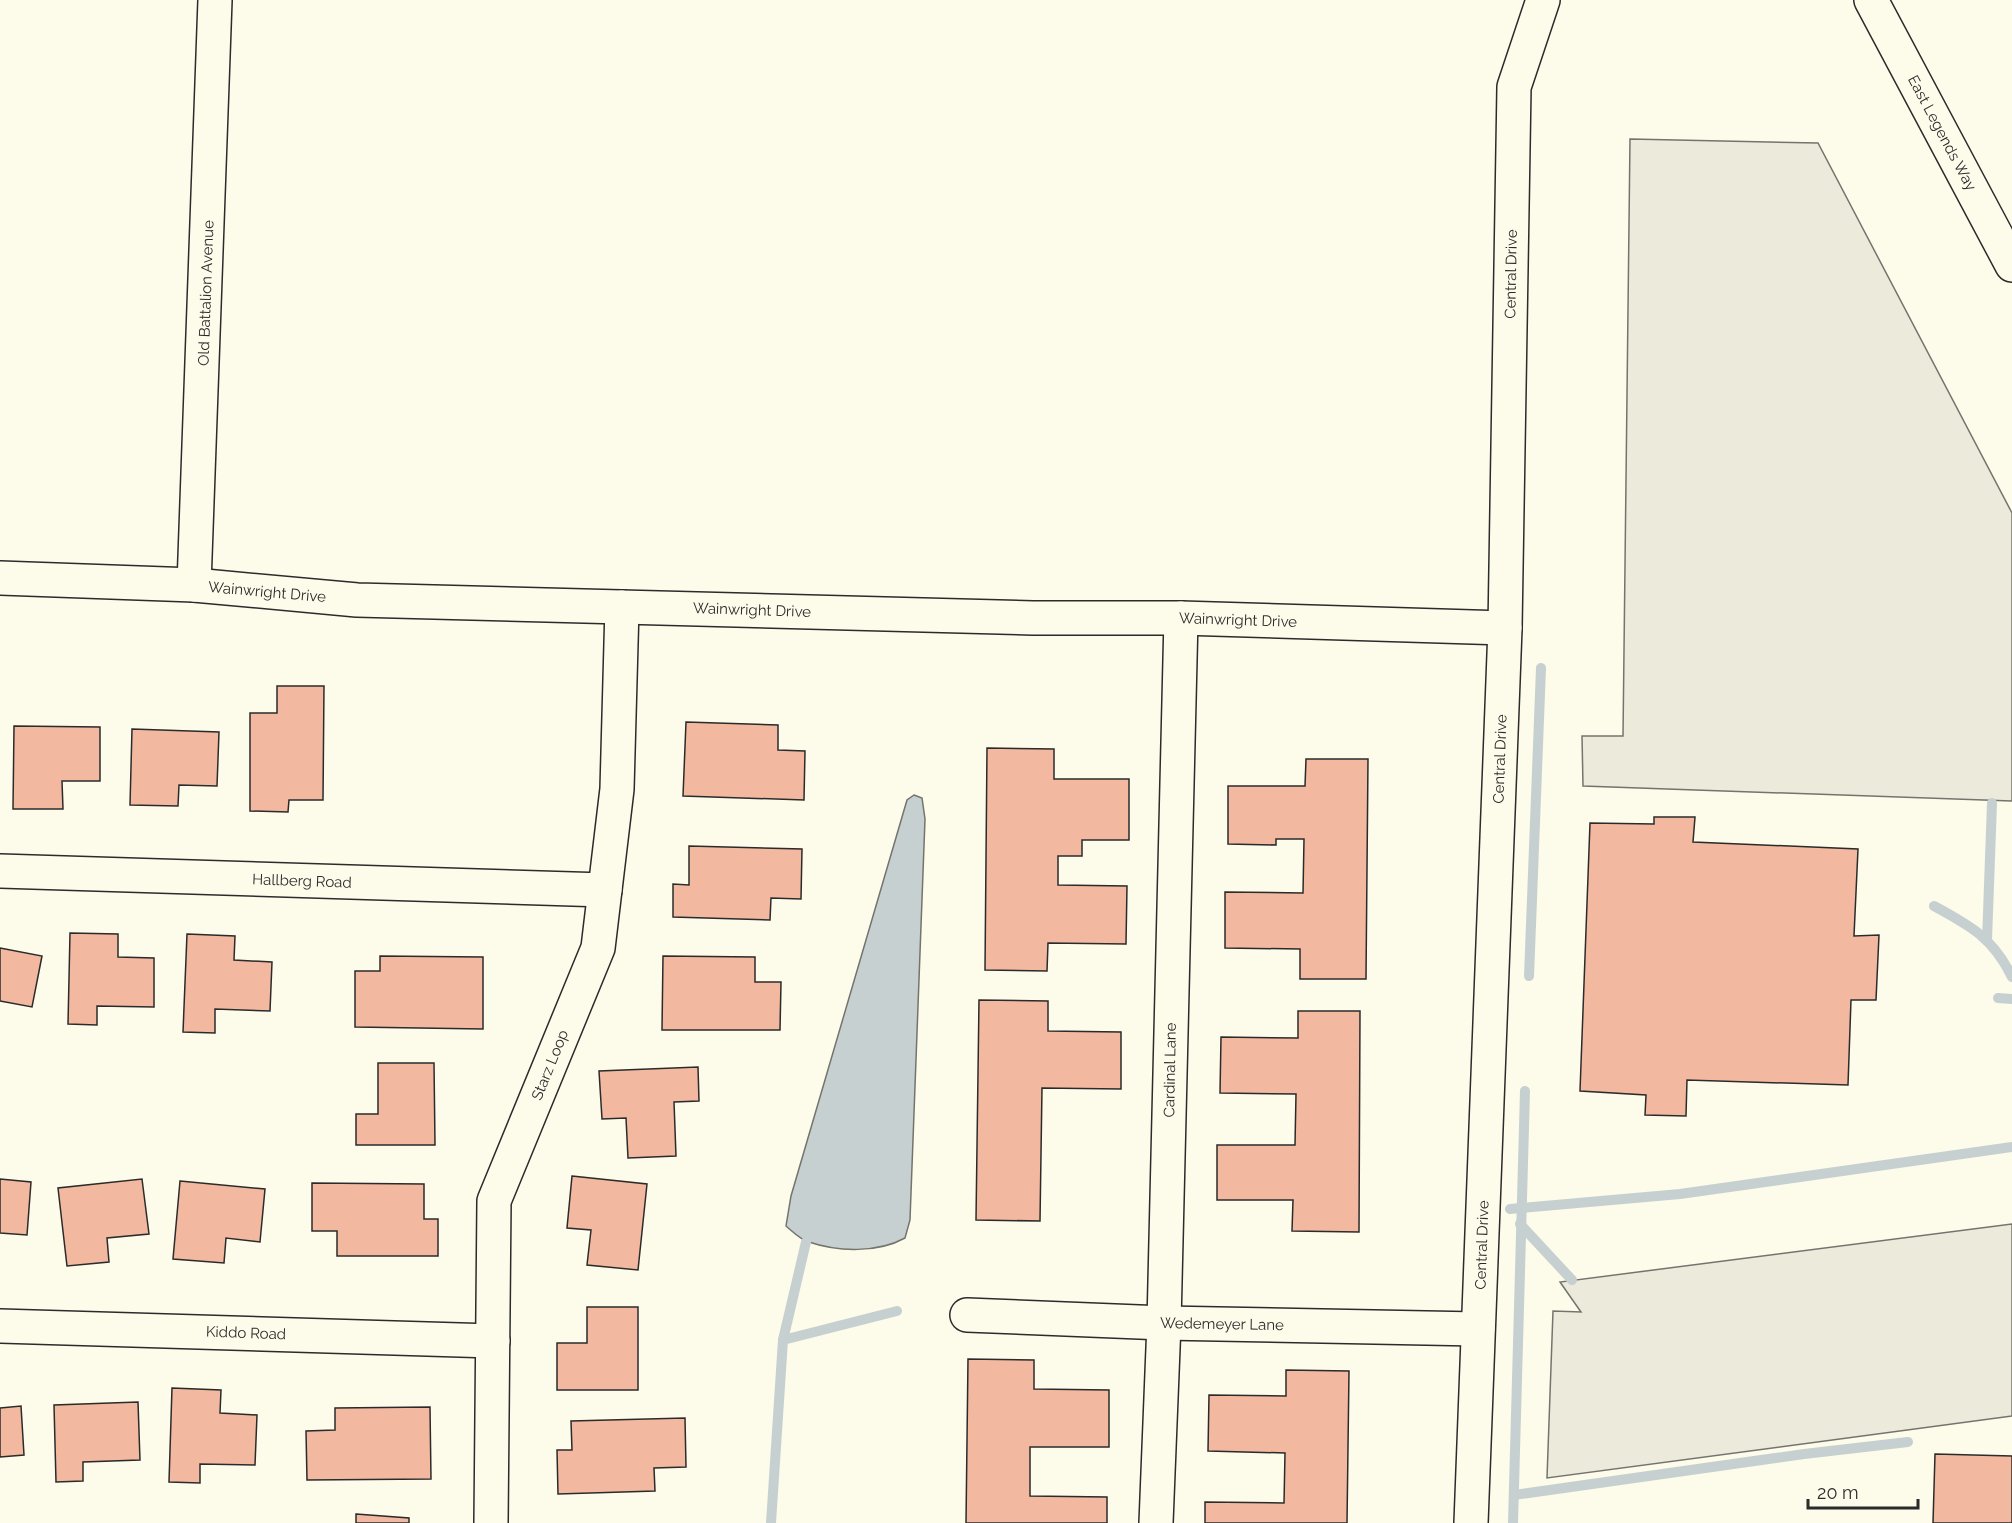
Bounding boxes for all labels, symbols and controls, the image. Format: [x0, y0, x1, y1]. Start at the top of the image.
street label: East Legends Way [1904, 72, 1980, 194]
street label: Old Battalion Avenue [194, 220, 218, 366]
street label: Central Drive [1501, 229, 1521, 319]
street label: Wainwright Drive [207, 578, 327, 606]
street label: Wainwright Drive [693, 599, 812, 621]
street label: Wainwright Drive [1179, 609, 1298, 631]
street label: Central Drive [1489, 714, 1511, 804]
street label: Hallberg Road [252, 870, 352, 892]
street label: Cardinal Lane [1160, 1022, 1180, 1118]
street label: Starz Loop [528, 1027, 572, 1103]
street label: Central Drive [1471, 1200, 1493, 1290]
street label: Wedemeyer Lane [1160, 1314, 1284, 1334]
street label: Kiddo Road [206, 1323, 286, 1343]
scale bar [1808, 1472, 1918, 1510]
text: 20 m [1817, 1482, 1859, 1503]

